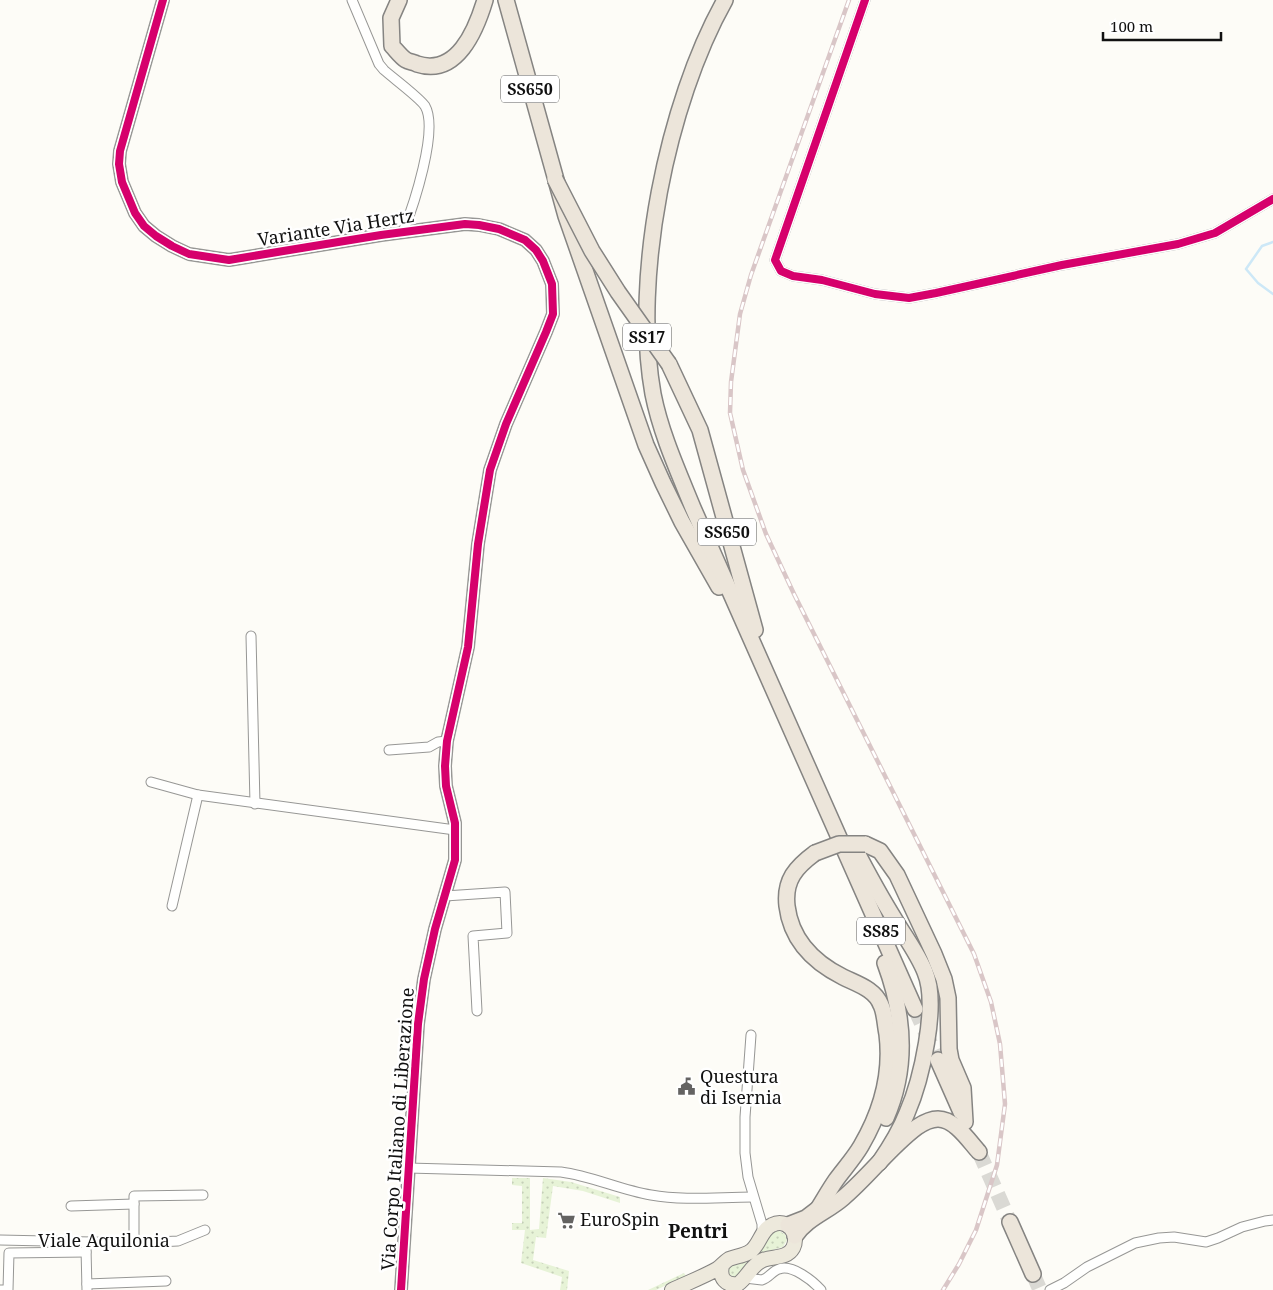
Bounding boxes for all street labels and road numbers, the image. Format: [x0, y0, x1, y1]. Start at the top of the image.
road number: SS650 [501, 76, 559, 102]
street label: Variante Via Hertz [256, 203, 416, 251]
road number: SS17 [623, 324, 671, 351]
road number: SS650 [698, 518, 756, 546]
road number: SS85 [857, 918, 905, 944]
street label: Via Corpo Italiano di Liberazione [375, 986, 419, 1271]
street label: Viale Aquilonia [38, 1228, 170, 1252]

